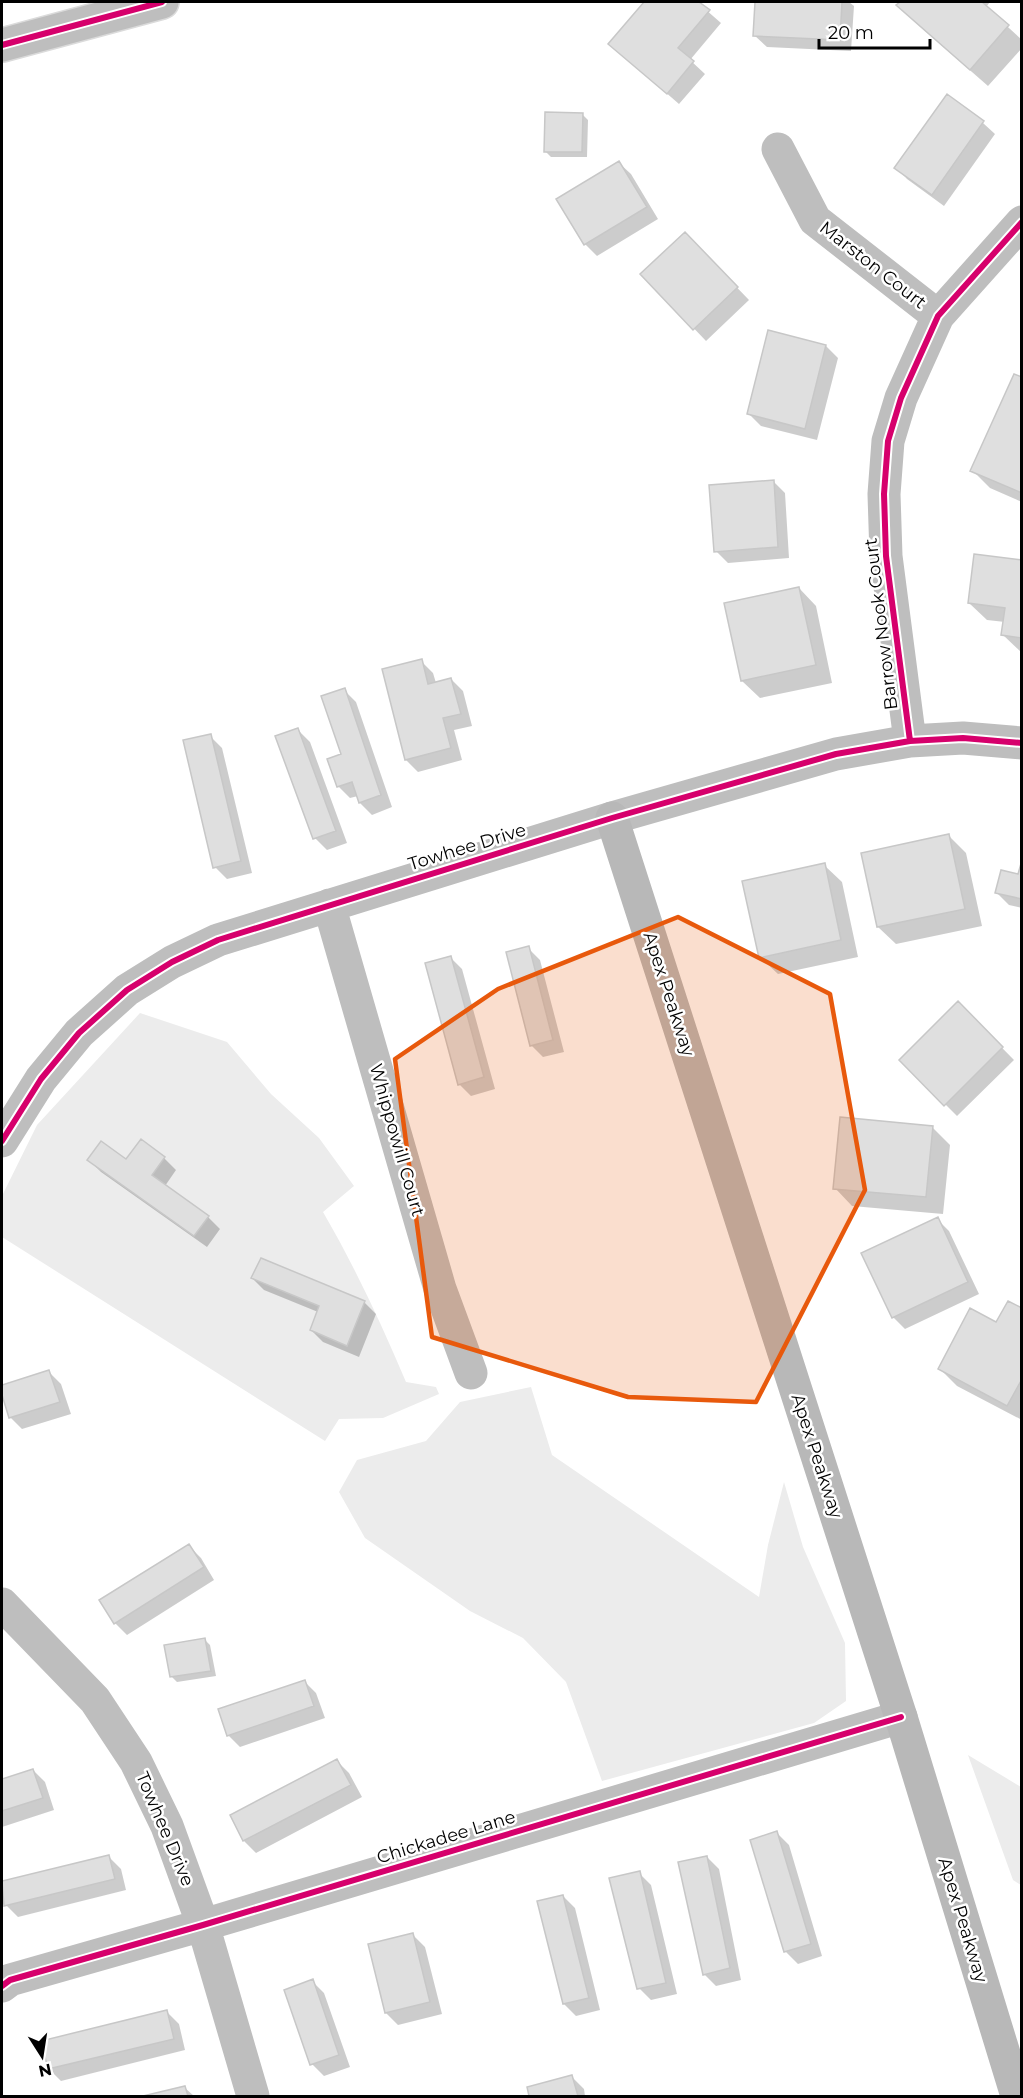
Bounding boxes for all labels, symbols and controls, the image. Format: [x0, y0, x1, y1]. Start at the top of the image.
scale bar [819, 12, 930, 50]
text: 20 m [828, 22, 874, 44]
street label: Marston Court [815, 216, 931, 314]
street label: Barrow Nook Court [860, 537, 902, 711]
street label: Towhee Drive [405, 819, 529, 875]
street label: Apex Peakway [638, 929, 700, 1059]
street label: Whippowill Court [365, 1061, 429, 1219]
street label: Apex Peakway [786, 1391, 848, 1521]
street label: Towhee Drive [131, 1769, 199, 1890]
street label: Chickadee Lane [374, 1805, 518, 1869]
street label: Apex Peakway [934, 1855, 993, 1985]
north arrow [12, 2026, 72, 2086]
text: N [37, 2060, 53, 2081]

